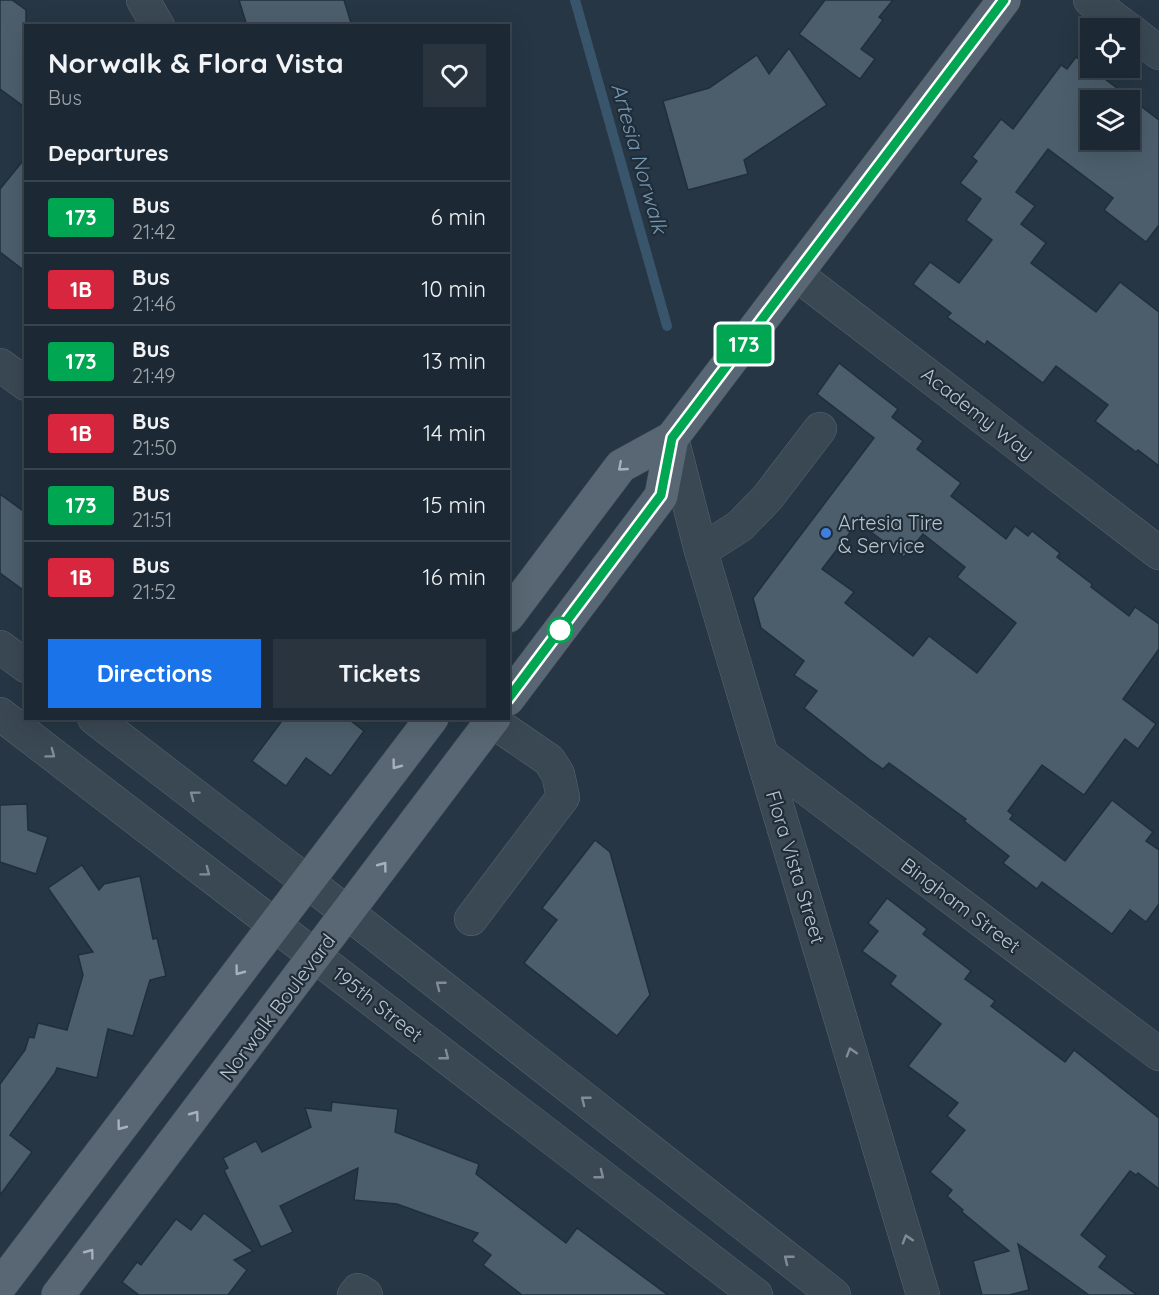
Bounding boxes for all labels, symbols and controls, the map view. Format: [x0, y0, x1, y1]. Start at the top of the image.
map controls [1080, 18, 1140, 150]
button: locate [1080, 18, 1140, 78]
button: heart [423, 44, 486, 107]
text: Norwalk & Flora Vista [48, 45, 344, 80]
water label: Artesia Norwalk [606, 80, 674, 238]
text: Bus [48, 85, 82, 110]
button: layers [1080, 90, 1140, 150]
text: Departures [48, 139, 169, 167]
text: Bus [132, 191, 170, 219]
text: 6 min [431, 203, 486, 231]
text: 173 [66, 204, 96, 230]
text: 21:42 [132, 219, 176, 244]
text: Bus [132, 263, 170, 291]
text: 10 min [421, 275, 486, 303]
text: 1B [70, 276, 92, 302]
text: 21:46 [132, 291, 176, 316]
line badge: 173 [710, 324, 778, 364]
text: 173 [729, 331, 759, 357]
text: Bus [132, 335, 170, 363]
text: 13 min [423, 347, 486, 375]
text: 173 [66, 348, 96, 374]
street label: Academy Way [917, 361, 1039, 465]
text: 21:49 [132, 363, 176, 388]
text: Bus [132, 407, 170, 435]
text: 14 min [423, 419, 486, 447]
text: 1B [70, 420, 92, 446]
text: 21:50 [132, 435, 177, 460]
one-way arrow [618, 460, 629, 471]
text: Bus [132, 479, 170, 507]
text: 15 min [422, 491, 486, 519]
text: 173 [66, 492, 96, 518]
text: 21:51 [132, 507, 173, 532]
place label: Artesia Tire & Service [838, 510, 943, 558]
marker: Artesia Tire & Service [819, 526, 833, 540]
text: Bus [132, 551, 170, 579]
text: 16 min [423, 563, 486, 591]
text: 1B [70, 564, 92, 590]
text: 21:52 [132, 579, 176, 604]
unlabelled marker [547, 617, 573, 643]
button: Directions [48, 639, 261, 708]
button: Tickets [273, 639, 486, 708]
one-way arrow [45, 746, 56, 757]
one-way arrow [393, 758, 404, 769]
street label: Flora Vista Street [761, 787, 831, 947]
one-way arrow [190, 791, 201, 802]
street label: Bingham Street [896, 852, 1026, 958]
one-way arrow [376, 862, 387, 873]
one-way arrow [200, 865, 211, 876]
street label: Norwalk Boulevard [214, 929, 340, 1085]
street label: 195th Street [328, 961, 428, 1047]
one-way arrow [236, 965, 247, 976]
one-way arrow [435, 982, 446, 993]
one-way arrow [846, 1047, 858, 1058]
one-way arrow [438, 1048, 449, 1059]
one-way arrow [581, 1096, 592, 1107]
one-way arrow [188, 1111, 199, 1122]
one-way arrow [117, 1120, 128, 1131]
one-way arrow [593, 1167, 604, 1178]
one-way arrow [902, 1234, 914, 1245]
one-way arrow [82, 1249, 93, 1260]
one-way arrow [784, 1255, 795, 1266]

